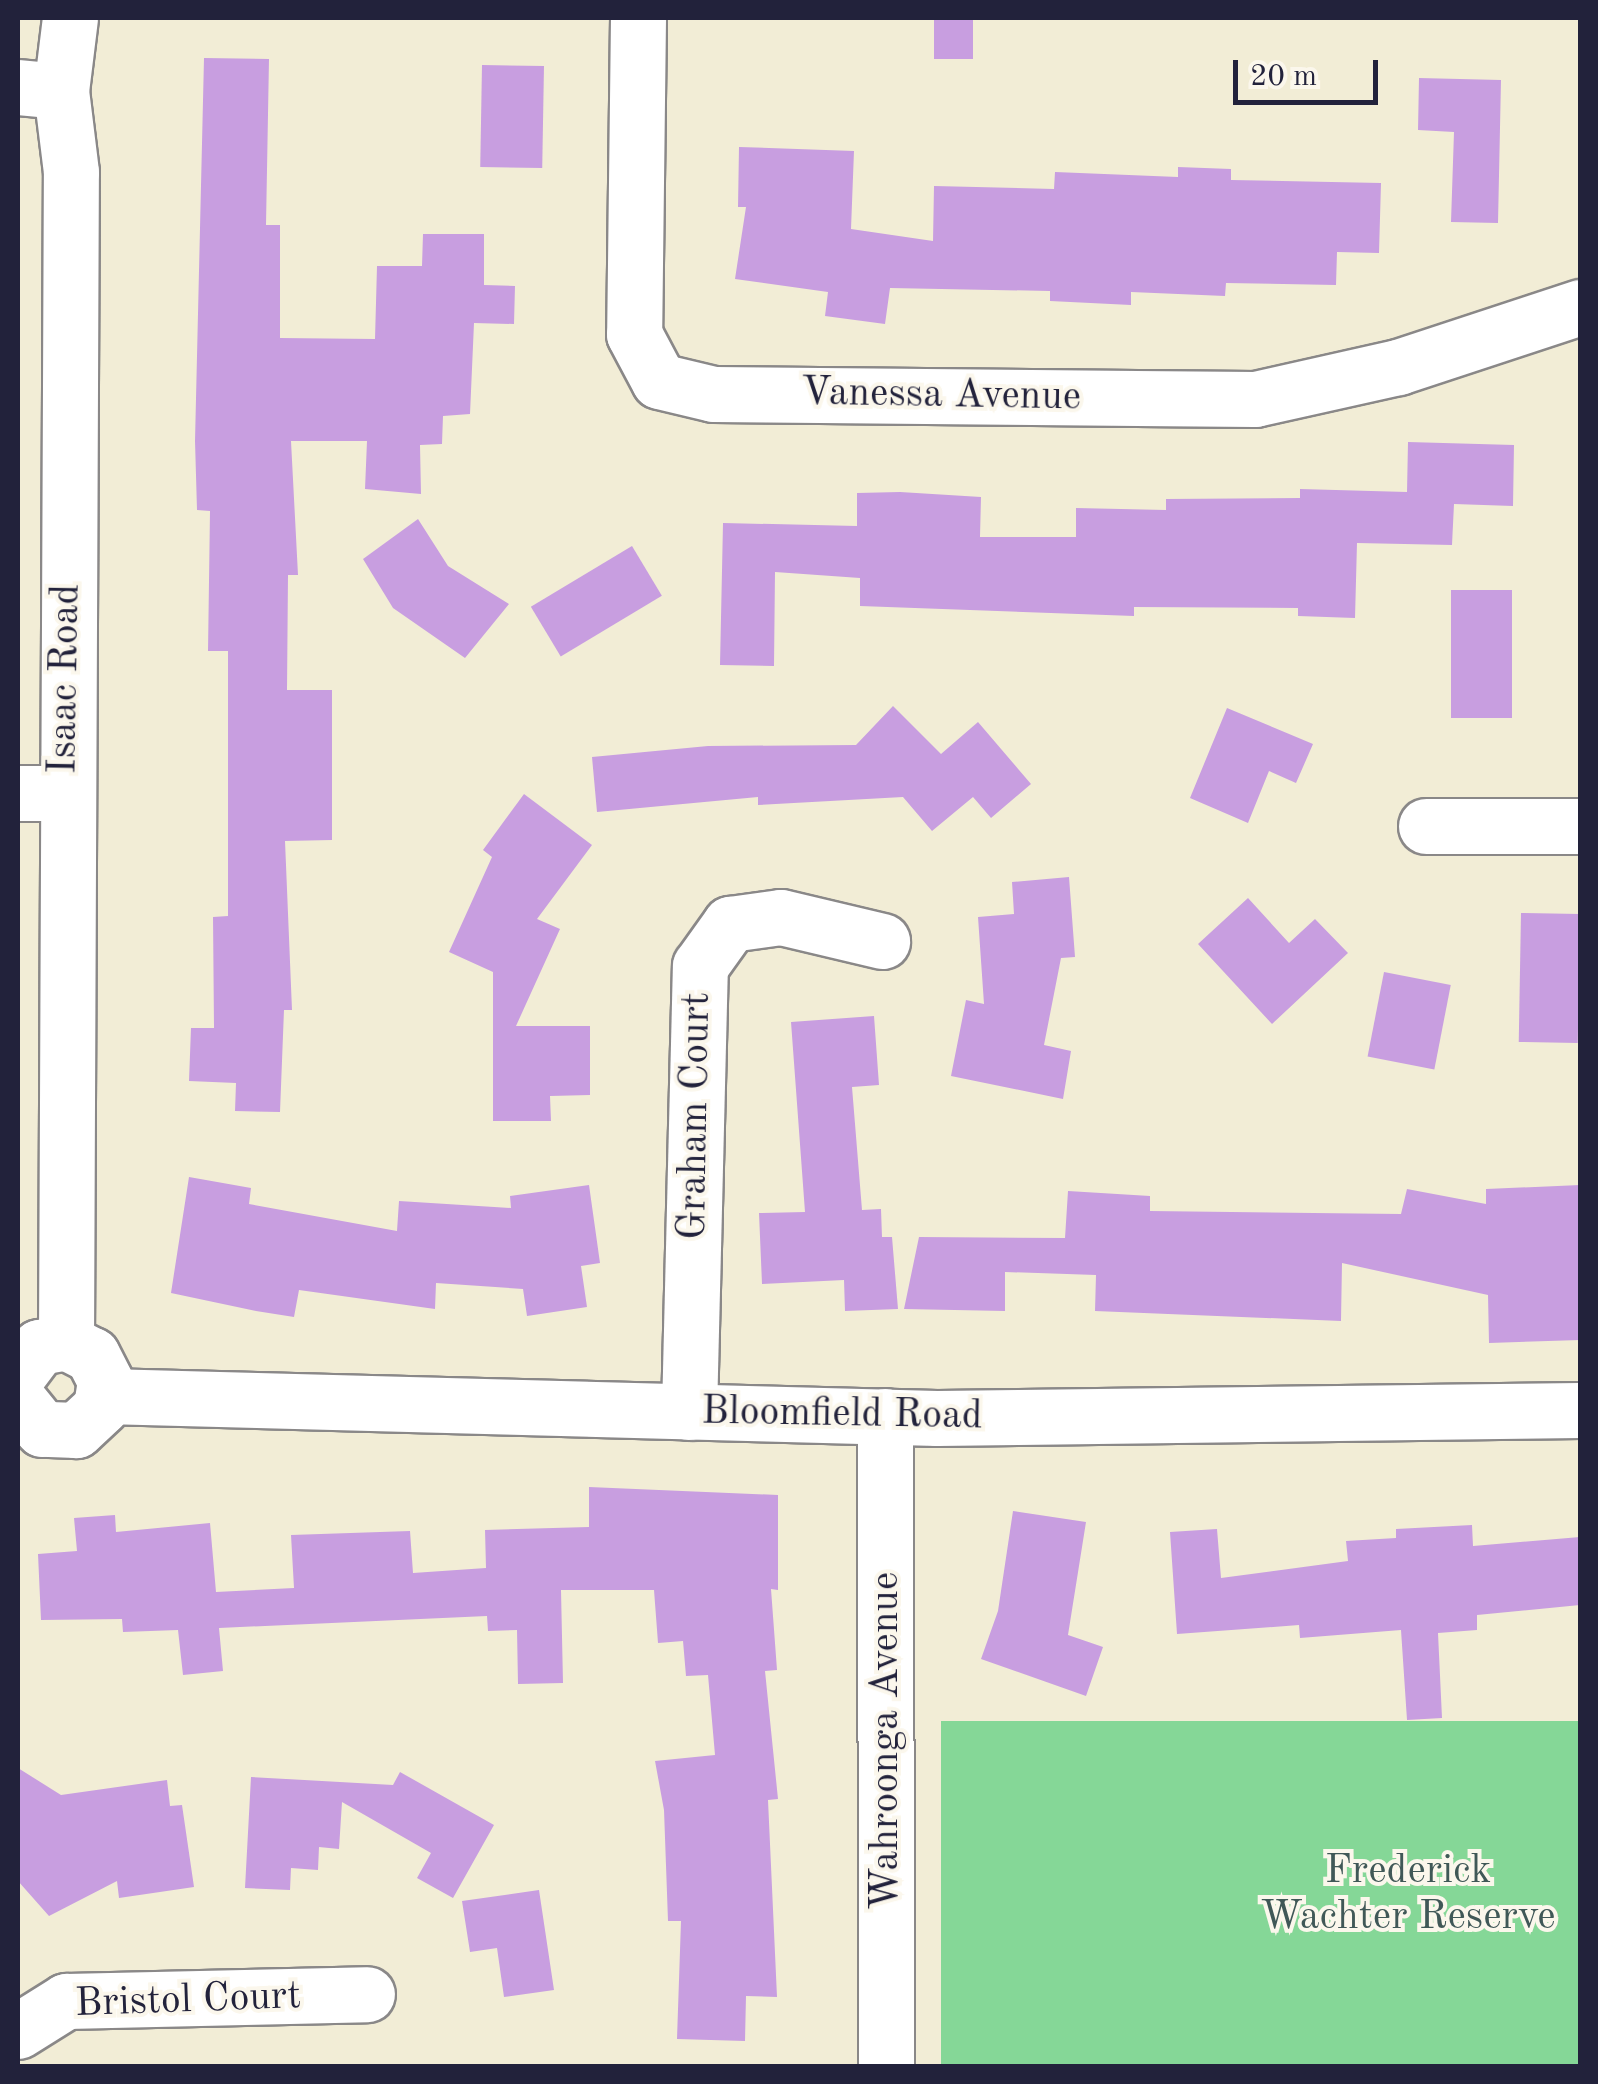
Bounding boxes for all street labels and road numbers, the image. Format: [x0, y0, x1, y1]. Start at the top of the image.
street label: Vanessa Avenue [801, 370, 1081, 422]
street label: Isaac Road [40, 583, 92, 775]
street label: Graham Court [670, 992, 722, 1240]
street label: Bloomfield Road [701, 1389, 983, 1441]
street label: Wahroonga Avenue [863, 1572, 911, 1910]
street label: Bristol Court [74, 1973, 302, 2029]

